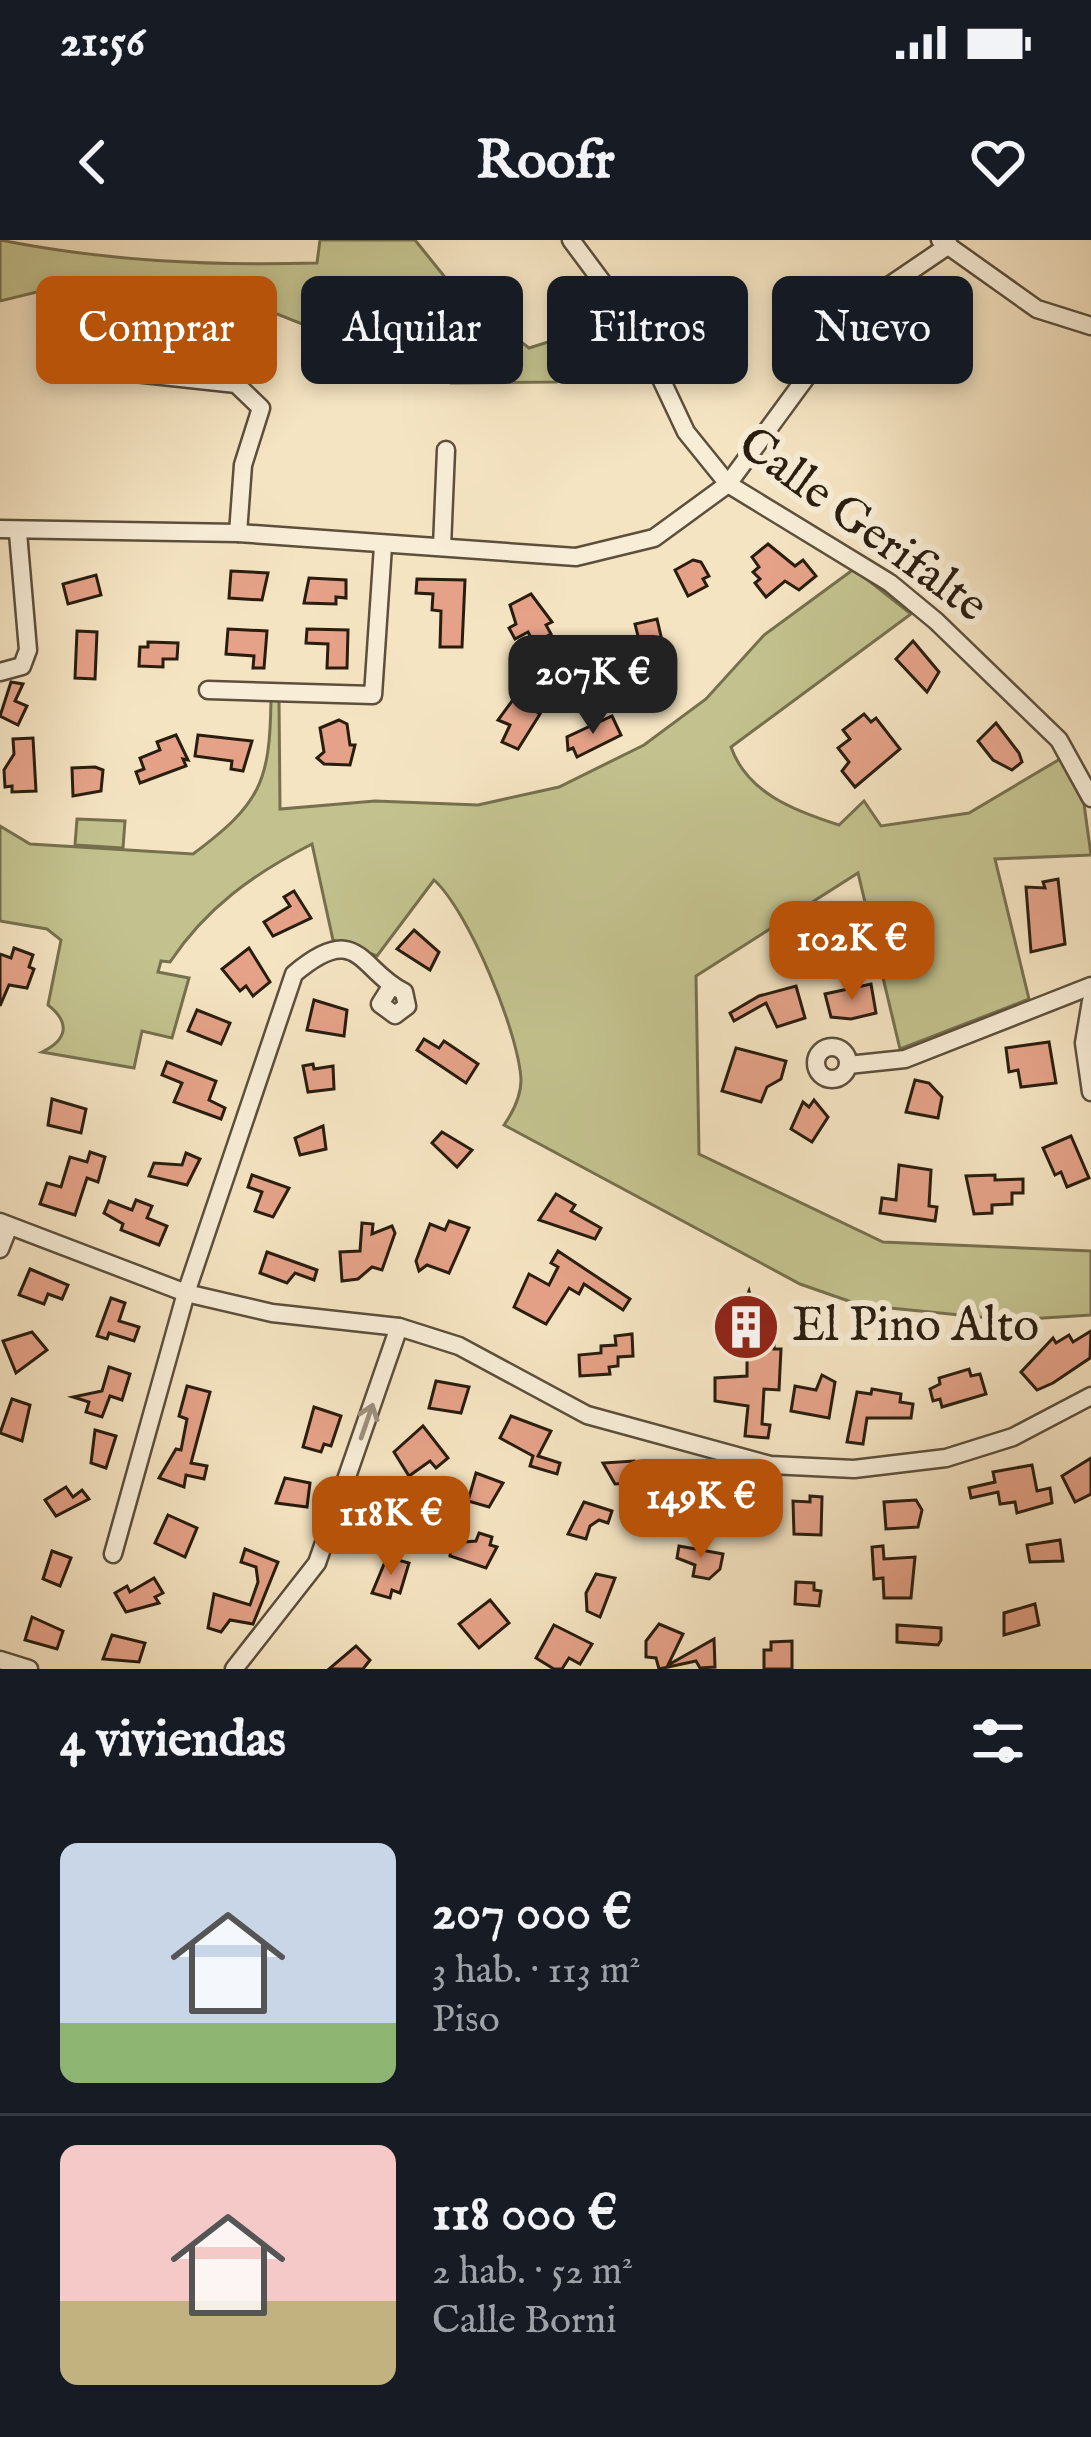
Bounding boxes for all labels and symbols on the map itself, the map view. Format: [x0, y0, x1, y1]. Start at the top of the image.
street label: Calle Gerifalte [725, 415, 999, 637]
pin: 207K € [495, 635, 691, 737]
pin: 102K € [754, 901, 950, 1003]
building icon: El Pino Alto [711, 1292, 781, 1362]
place label: El Pino Alto [792, 1297, 1039, 1357]
one-way arrow [357, 1403, 379, 1441]
pin: 149K € [603, 1459, 799, 1561]
pin: 118K € [293, 1476, 489, 1578]

